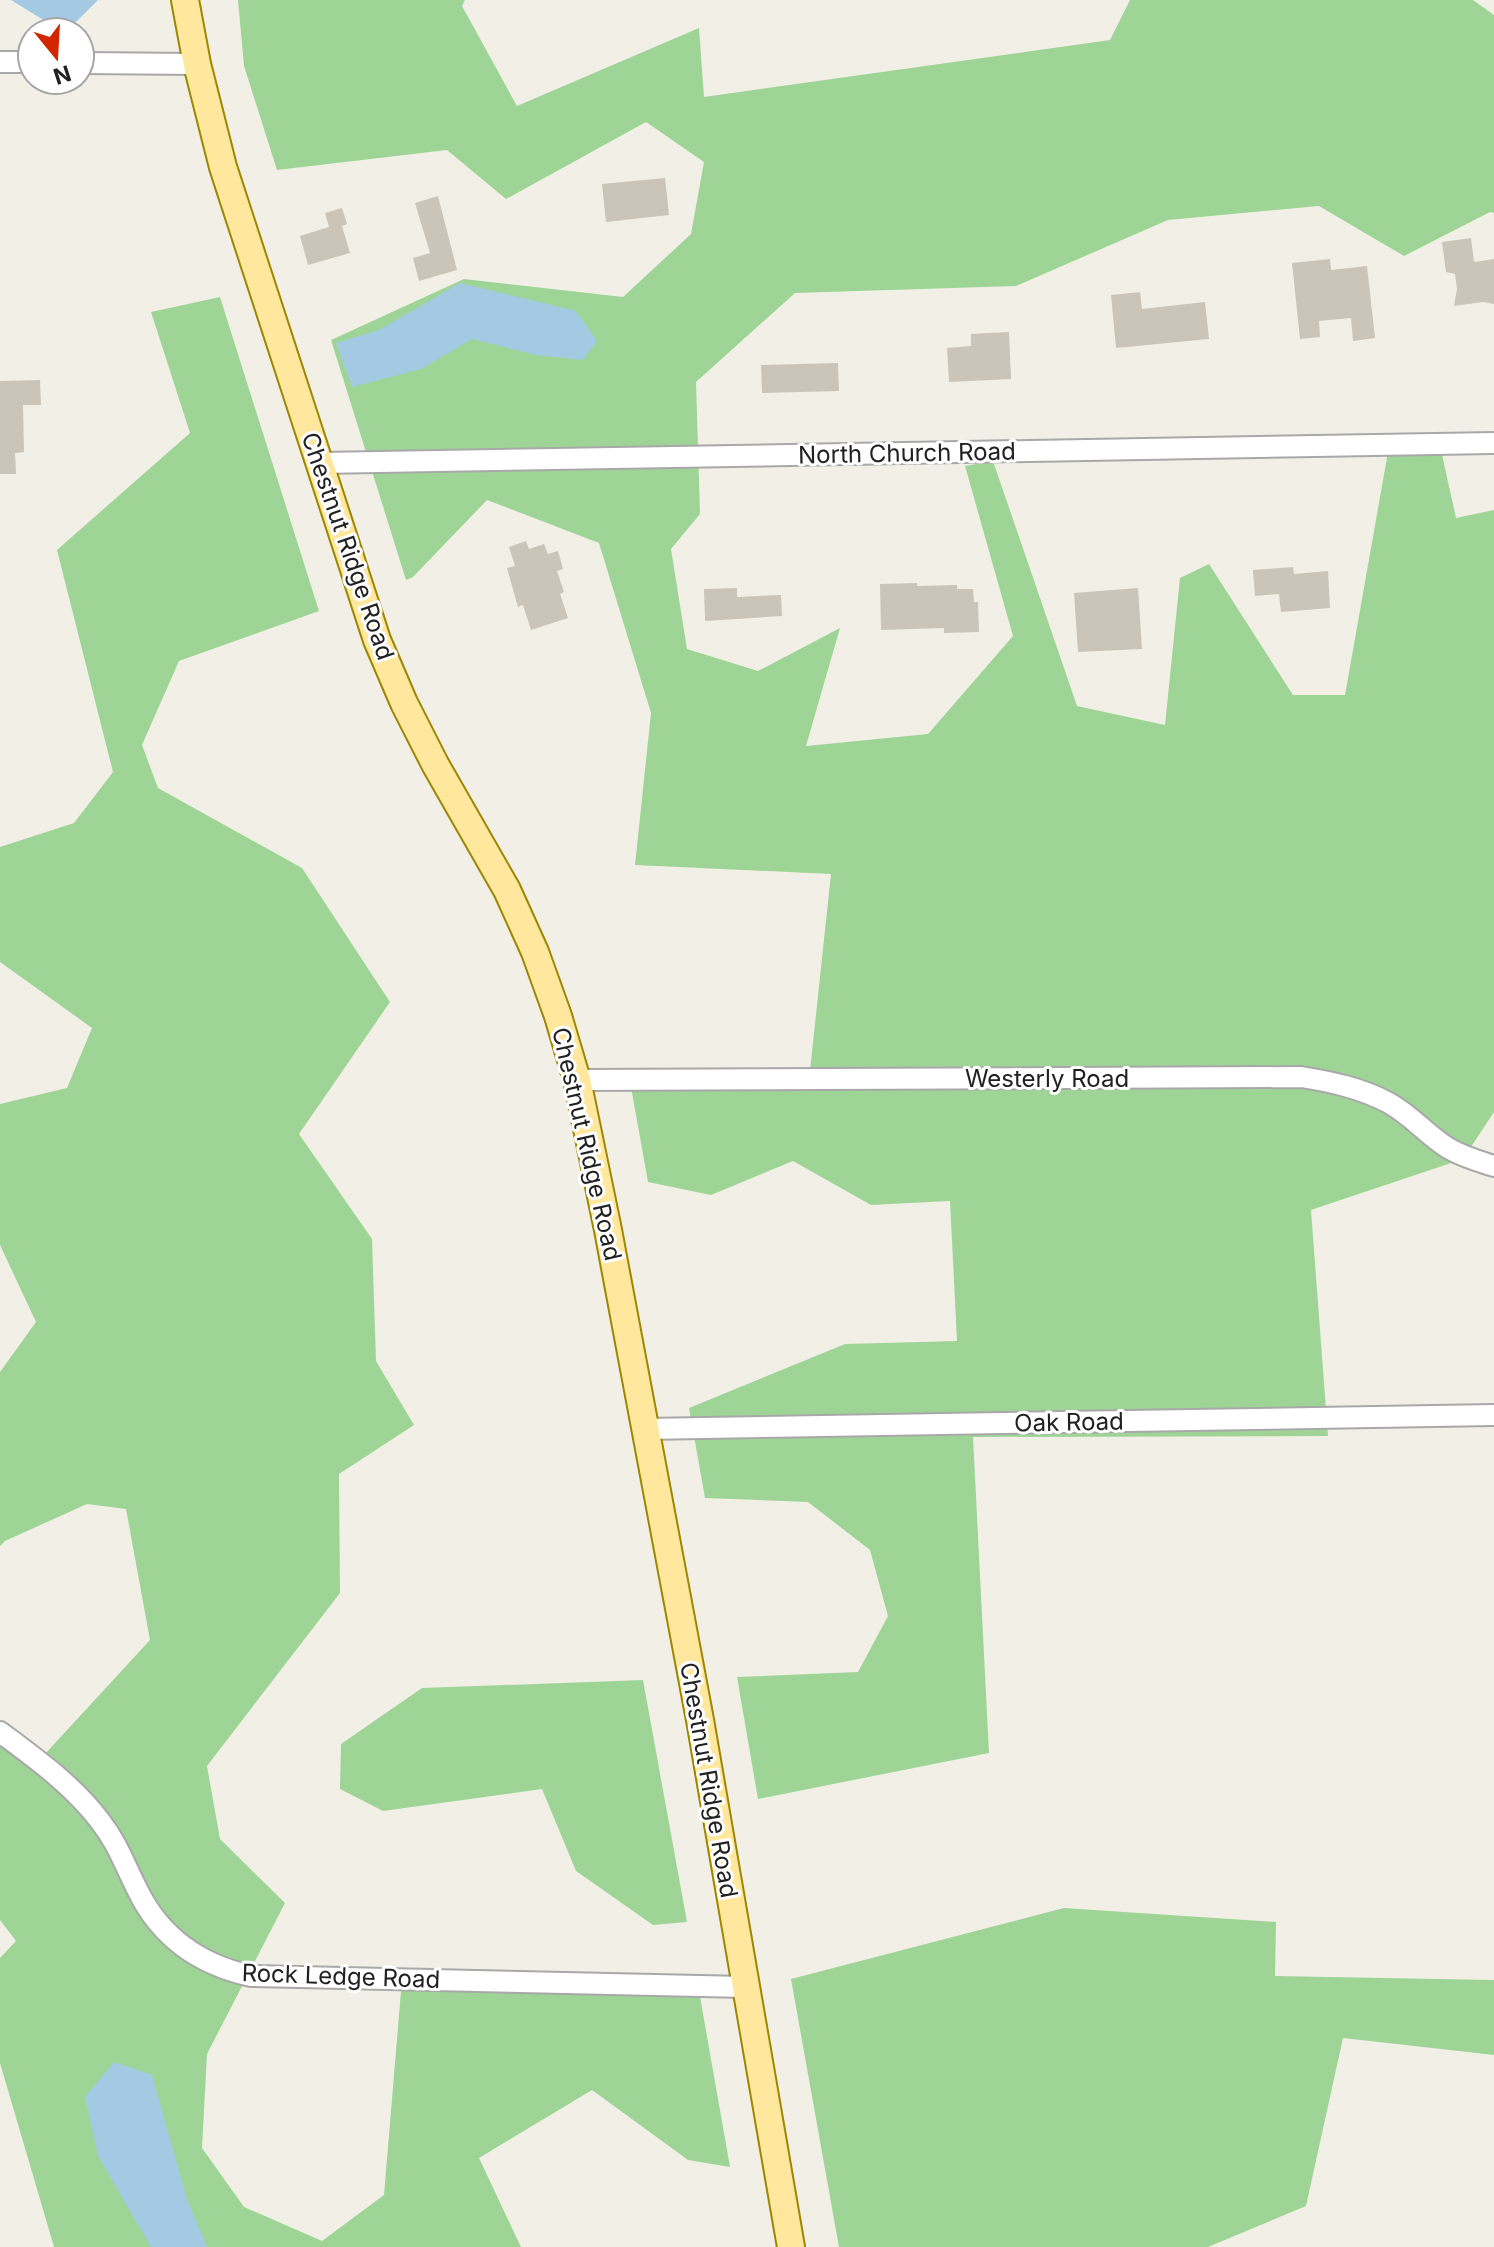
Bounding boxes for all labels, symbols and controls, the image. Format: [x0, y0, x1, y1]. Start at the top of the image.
north arrow [16, 16, 96, 96]
text: N [50, 60, 74, 90]
street label: Chestnut Ridge Road [295, 429, 401, 663]
street label: North Church Road [798, 437, 1016, 469]
street label: Chestnut Ridge Road [546, 1025, 628, 1263]
street label: Westerly Road [965, 1064, 1129, 1093]
street label: Oak Road [1014, 1407, 1124, 1437]
street label: Chestnut Ridge Road [674, 1660, 744, 1900]
street label: Rock Ledge Road [241, 1958, 441, 1994]

